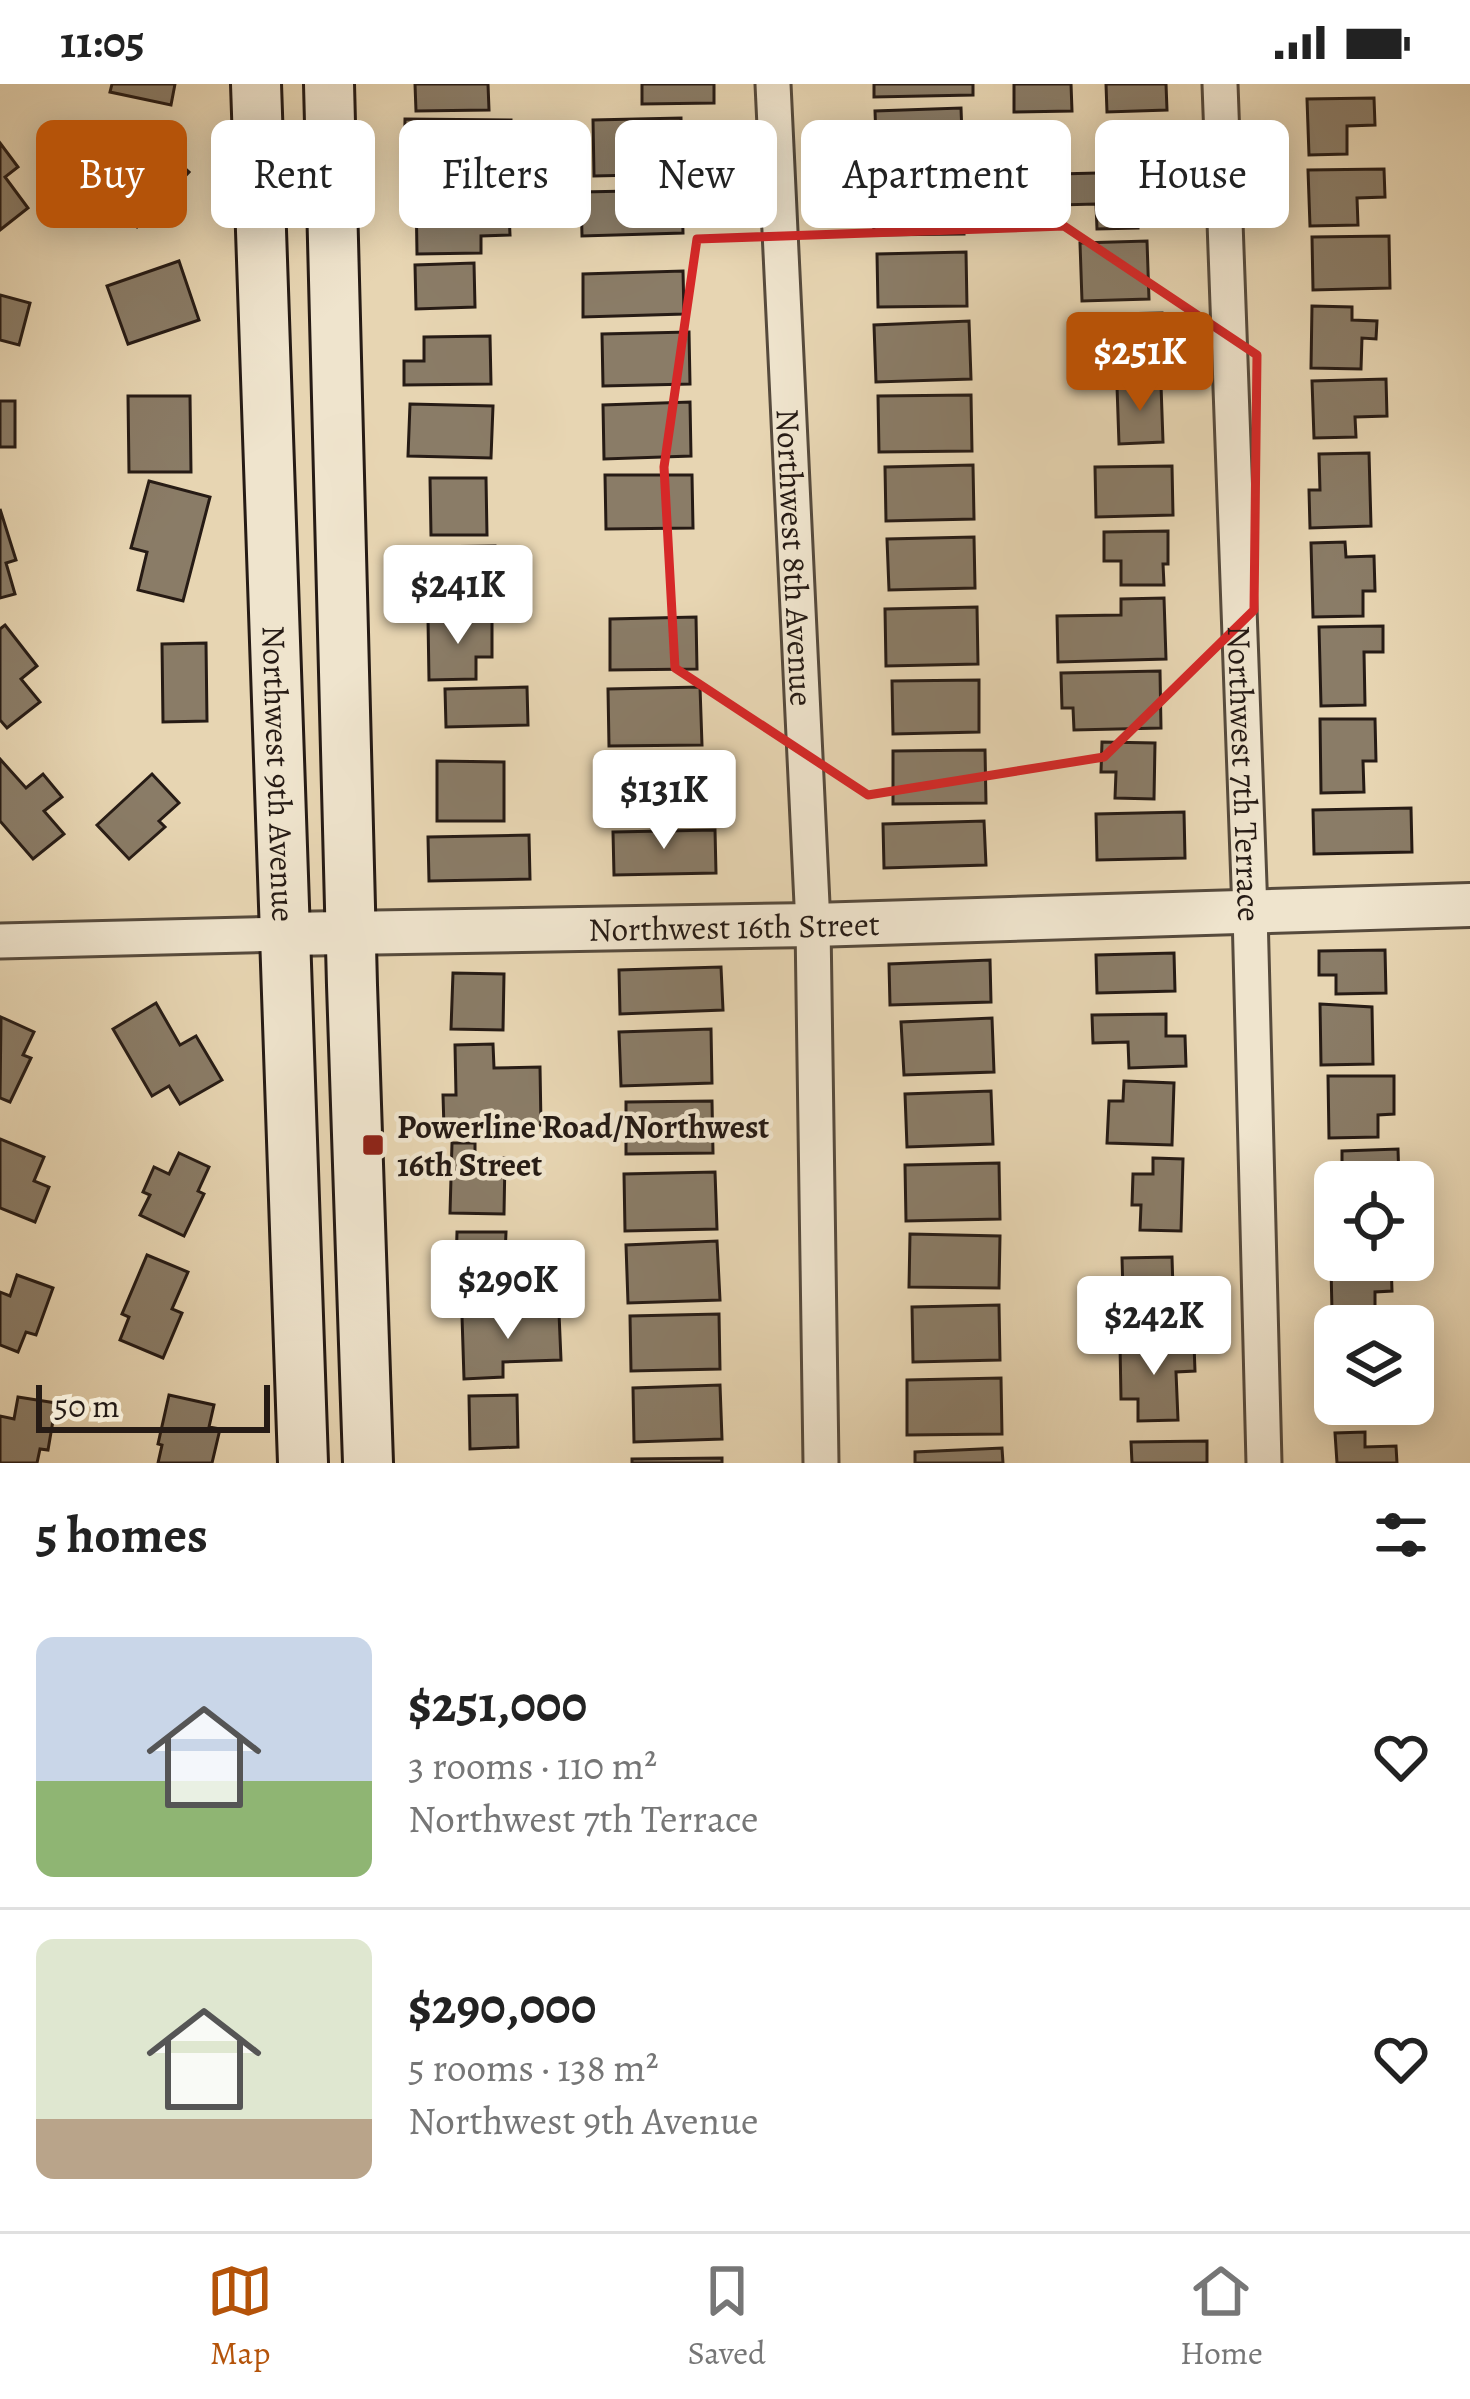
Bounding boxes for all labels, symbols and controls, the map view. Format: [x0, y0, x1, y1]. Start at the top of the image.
text: 11:05 [60, 11, 145, 73]
chip: Buy [36, 120, 187, 228]
chip: Rent [211, 120, 375, 228]
chip: Filters [399, 120, 591, 228]
chip: New [615, 120, 777, 228]
chip: Apartment [801, 120, 1071, 228]
chip: House [1095, 120, 1289, 228]
pin: $251K [1056, 312, 1224, 414]
text: $251K [1093, 324, 1187, 377]
street label: Northwest 8th Avenue [765, 408, 825, 707]
pin: $241K [374, 545, 542, 647]
text: $241K [411, 557, 505, 610]
street label: Northwest 7th Terrace [1217, 624, 1272, 922]
street label: Northwest 9th Avenue [251, 625, 307, 923]
pin: $131K [580, 750, 748, 852]
text: $131K [620, 762, 708, 815]
street label: Northwest 16th Street [588, 901, 880, 952]
place label: Powerline Road/Northwest 16th Street [397, 1104, 769, 1187]
marker: Powerline Road/Northwest 16th Street [360, 1132, 386, 1158]
map controls [1314, 1161, 1434, 1425]
button: locate [1314, 1161, 1434, 1281]
pin: $290K [424, 1240, 592, 1342]
text: $290K [458, 1252, 558, 1305]
pin: $242K [1070, 1276, 1238, 1378]
text: $242K [1104, 1288, 1204, 1341]
button: layers [1314, 1305, 1434, 1425]
scale bar [36, 1379, 270, 1432]
text: 50 m [54, 1383, 120, 1428]
text: 5 homes [36, 1500, 208, 1570]
icon: filters [1368, 1502, 1434, 1568]
text: $251,000 [408, 1669, 587, 1739]
icon: home [132, 1685, 276, 1829]
icon: heart [1368, 1724, 1434, 1790]
text: 3 rooms · 110 m² [408, 1739, 657, 1792]
text: Northwest 7th Terrace [408, 1792, 759, 1845]
text: $290,000 [408, 1971, 596, 2041]
icon: home [132, 1987, 276, 2131]
icon: heart [1368, 2026, 1434, 2092]
text: 5 rooms · 138 m² [408, 2041, 659, 2094]
text: Northwest 9th Avenue [408, 2094, 759, 2147]
tab: Map [207, 2258, 273, 2375]
tab: Saved [687, 2258, 766, 2375]
tab: Home [1180, 2258, 1263, 2375]

